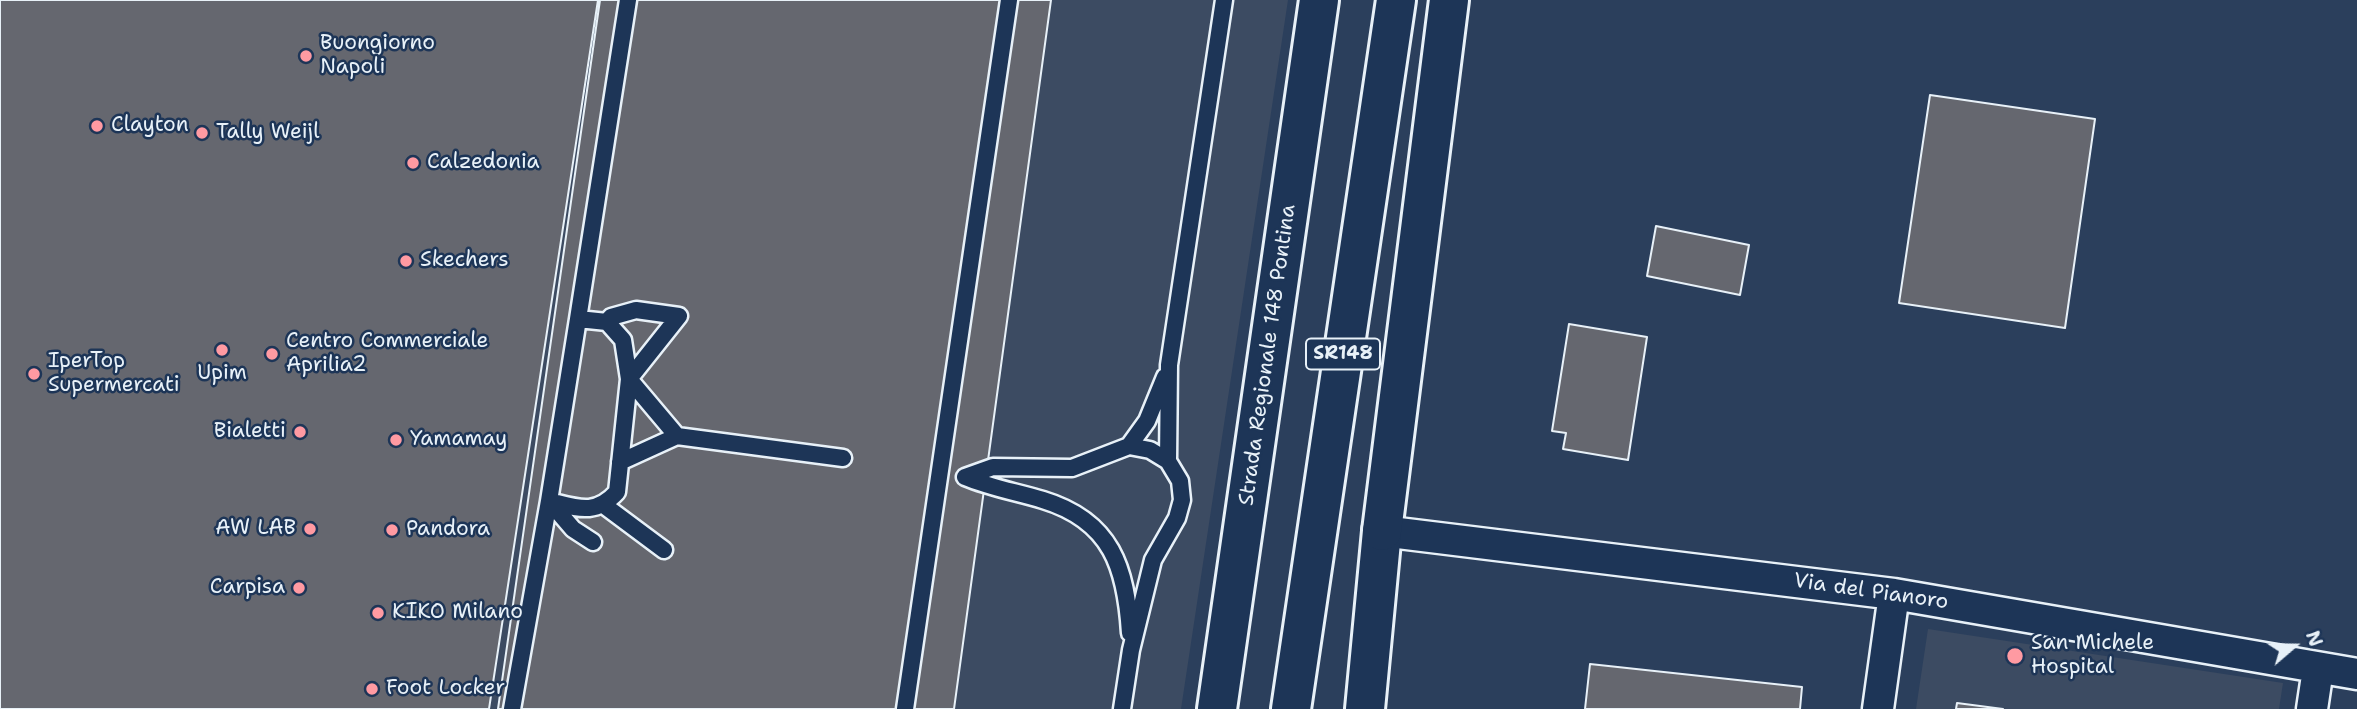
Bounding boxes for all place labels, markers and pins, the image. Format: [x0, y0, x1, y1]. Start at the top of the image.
place label: Buongiorno Napoli [320, 31, 435, 81]
marker: Buongiorno Napoli [298, 48, 314, 64]
place label: Clayton [111, 113, 189, 139]
marker: Clayton [89, 118, 105, 134]
place label: Tally Weijl [216, 120, 319, 146]
marker: Tally Weijl [194, 125, 210, 141]
place label: Calzedonia [427, 150, 540, 176]
marker: Calzedonia [405, 155, 421, 171]
place label: Skechers [420, 248, 509, 274]
marker: Skechers [398, 253, 414, 269]
place label: Centro Commerciale Aprilia2 [286, 329, 488, 379]
marker: Upim [214, 342, 230, 358]
marker: Centro Commerciale Aprilia2 [264, 346, 280, 362]
place label: IperTop Supermercati [48, 349, 180, 399]
place label: Upim [197, 361, 247, 387]
marker: IperTop Supermercati [26, 366, 42, 382]
place label: Bialetti [214, 419, 286, 445]
marker: Bialetti [292, 424, 308, 440]
place label: Yamamay [410, 427, 507, 453]
marker: Yamamay [388, 432, 404, 448]
place label: AW LAB [215, 516, 296, 542]
place label: Pandora [406, 517, 490, 543]
marker: AW LAB [302, 521, 318, 537]
marker: Pandora [384, 522, 400, 538]
place label: Carpisa [210, 575, 285, 601]
marker: Carpisa [291, 580, 307, 596]
place label: KIKO Milano [392, 600, 523, 626]
marker: KIKO Milano [370, 605, 386, 621]
place label: San Michele Hospital [2031, 631, 2154, 681]
marker: San Michele Hospital [2005, 646, 2025, 666]
place label: Foot Locker [386, 676, 505, 702]
marker: Foot Locker [364, 681, 380, 697]

